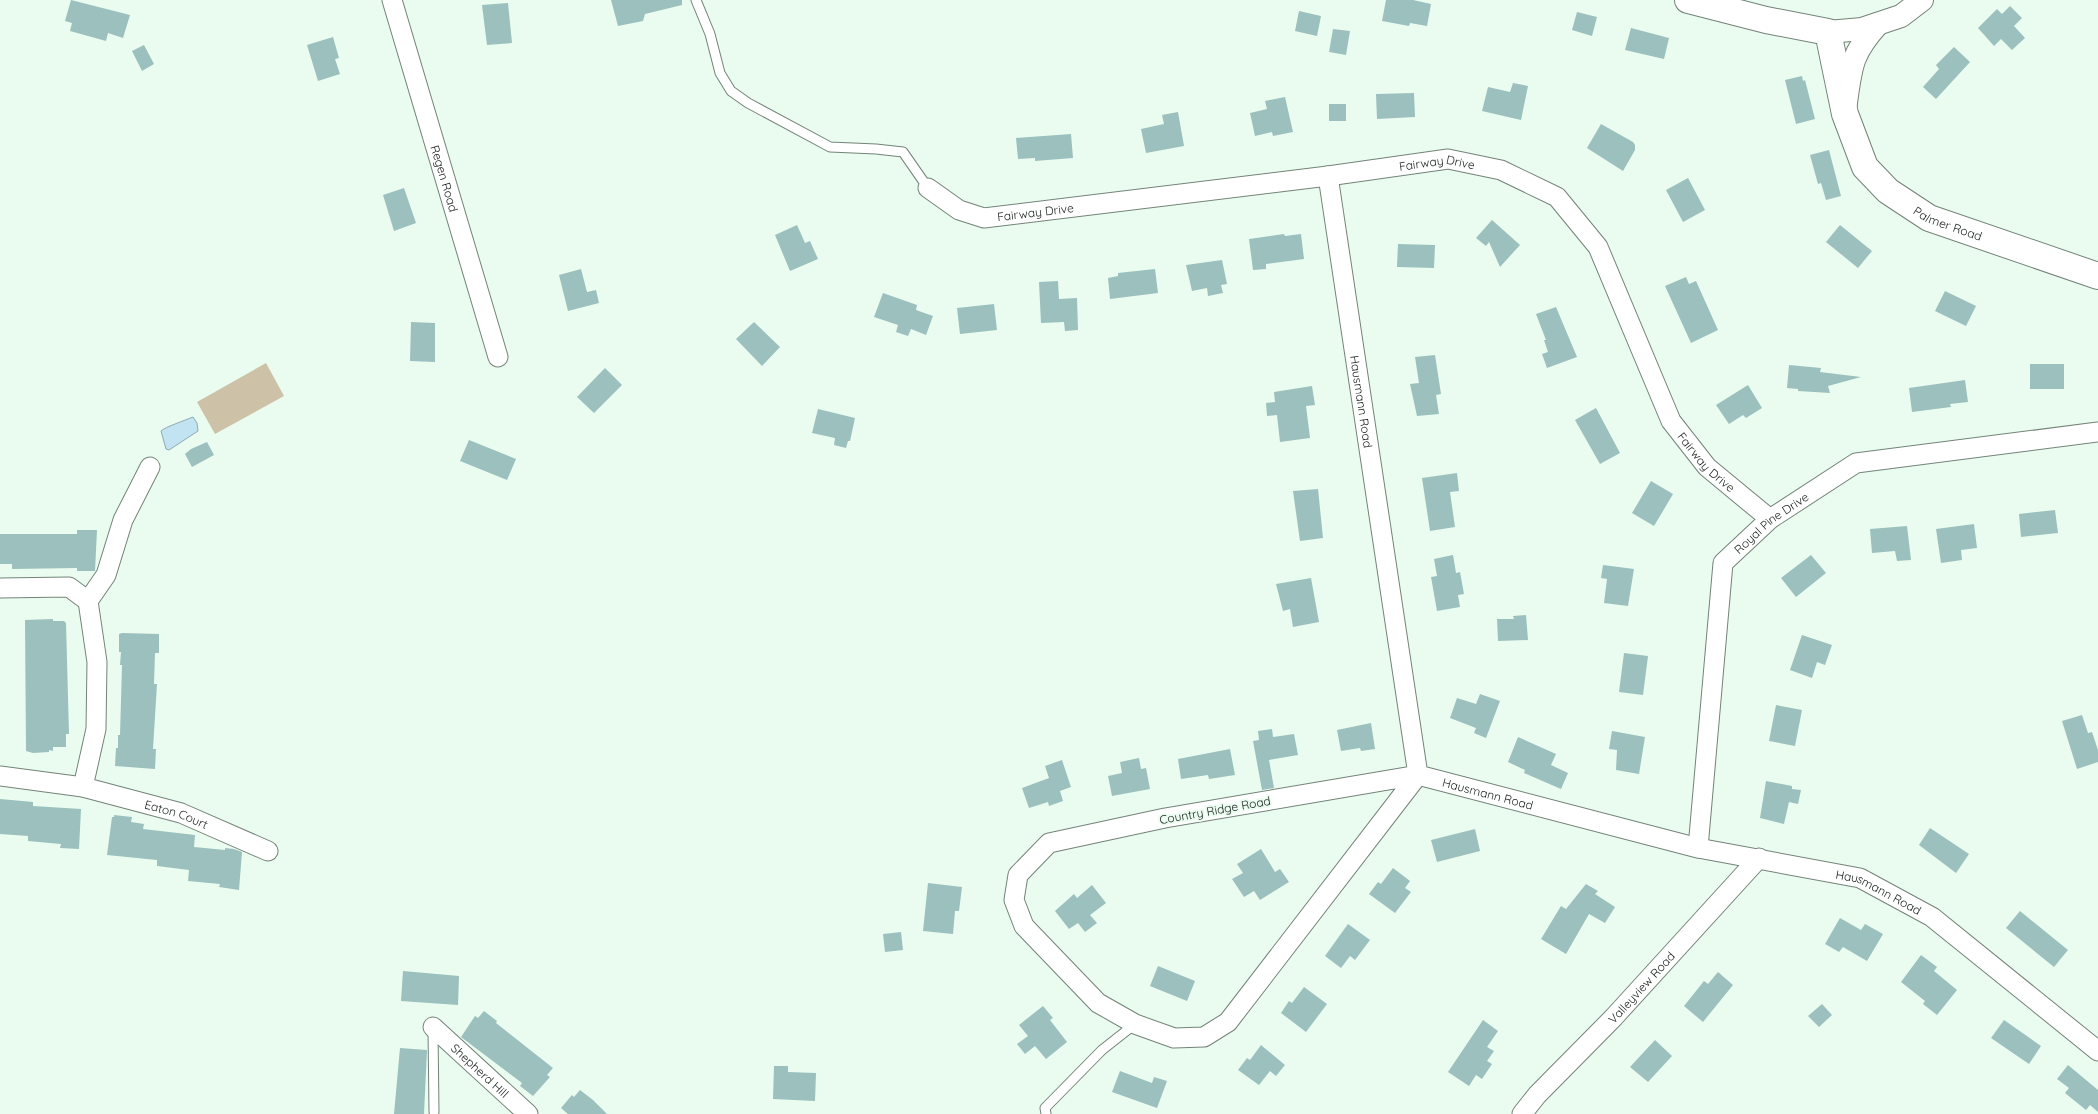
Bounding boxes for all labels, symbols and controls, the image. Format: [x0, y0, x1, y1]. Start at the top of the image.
street label: Regen Road [428, 143, 462, 213]
street label: Fairway Drive [1398, 151, 1477, 173]
street label: Fairway Drive [996, 200, 1075, 224]
street label: Palmer Road [1911, 203, 1984, 243]
street label: Hausmann Road [1348, 354, 1376, 449]
street label: Fairway Drive [1675, 429, 1739, 495]
street label: Royal Pine Drive [1731, 489, 1811, 557]
street label: Hausmann Road [1441, 774, 1535, 812]
street label: Country Ridge Road [1158, 793, 1272, 827]
street label: Eaton Court [143, 796, 211, 831]
street label: Hausmann Road [1834, 866, 1924, 917]
street label: Valleyview Road [1605, 948, 1678, 1026]
street label: Shepherd Hill [448, 1040, 512, 1100]

